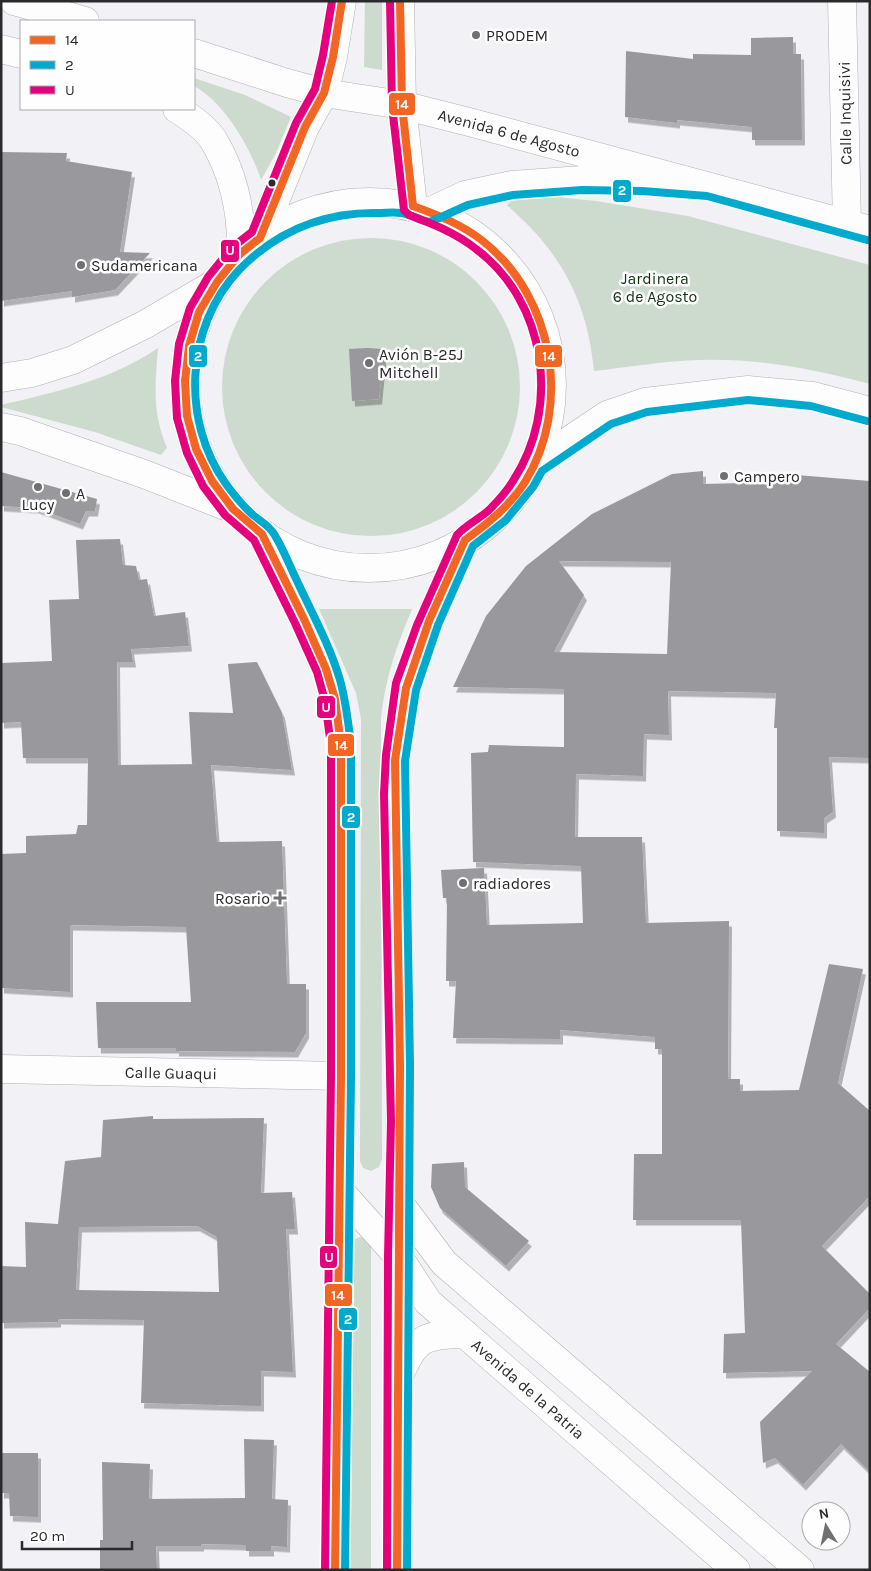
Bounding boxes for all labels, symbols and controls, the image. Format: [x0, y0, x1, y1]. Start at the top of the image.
legend [20, 20, 195, 110]
place label: PRODEM [486, 26, 548, 45]
marker: PRODEM [470, 29, 482, 41]
text: 14 [65, 31, 79, 49]
text: 2 [65, 56, 74, 74]
street label: Calle Inquisivi [835, 61, 855, 165]
text: U [65, 81, 75, 99]
line badge: 14 [388, 92, 416, 116]
text: 14 [395, 96, 409, 113]
street label: Avenida 6 de Agosto [436, 105, 582, 161]
unlabelled marker [267, 178, 277, 188]
line badge: 2 [612, 179, 632, 203]
text: 2 [618, 182, 626, 199]
line badge: U [220, 239, 240, 263]
text: U [225, 242, 235, 259]
place label: Sudamericana [91, 256, 198, 275]
marker: Sudamericana [75, 259, 87, 271]
park label: Jardinera 6 de Agosto [613, 269, 697, 306]
line badge: 2 [188, 344, 208, 368]
line badge: 14 [534, 344, 563, 368]
place label: Avión B-25J Mitchell [379, 345, 463, 382]
text: 2 [194, 348, 202, 365]
text: 14 [542, 348, 556, 365]
marker: Avión B-25J Mitchell [363, 357, 375, 369]
place label: Campero [734, 467, 800, 486]
marker: Campero [718, 470, 730, 482]
marker: Lucy [32, 481, 44, 493]
place label: A [76, 484, 85, 503]
marker: A [60, 487, 72, 499]
place label: Lucy [22, 495, 55, 514]
line badge: U [316, 695, 336, 719]
text: U [321, 699, 331, 716]
line badge: 14 [327, 733, 355, 757]
text: 14 [334, 737, 348, 754]
line badge: 2 [341, 805, 361, 829]
text: 2 [347, 809, 355, 826]
place label: radiadores [473, 874, 551, 893]
marker: radiadores [457, 877, 469, 889]
place label: Rosario [215, 889, 270, 908]
marker: Rosario [274, 892, 286, 904]
street label: Calle Guaqui [125, 1063, 217, 1083]
line badge: U [319, 1245, 338, 1269]
text: U [324, 1249, 334, 1266]
line badge: 14 [324, 1283, 353, 1307]
text: 14 [331, 1287, 345, 1304]
line badge: 2 [338, 1307, 358, 1331]
text: 2 [344, 1311, 352, 1328]
street label: Avenida de la Patria [468, 1335, 588, 1443]
north arrow [801, 1501, 851, 1551]
text: N [817, 1504, 830, 1523]
scale bar [22, 1518, 132, 1550]
text: 20 m [30, 1527, 65, 1545]

